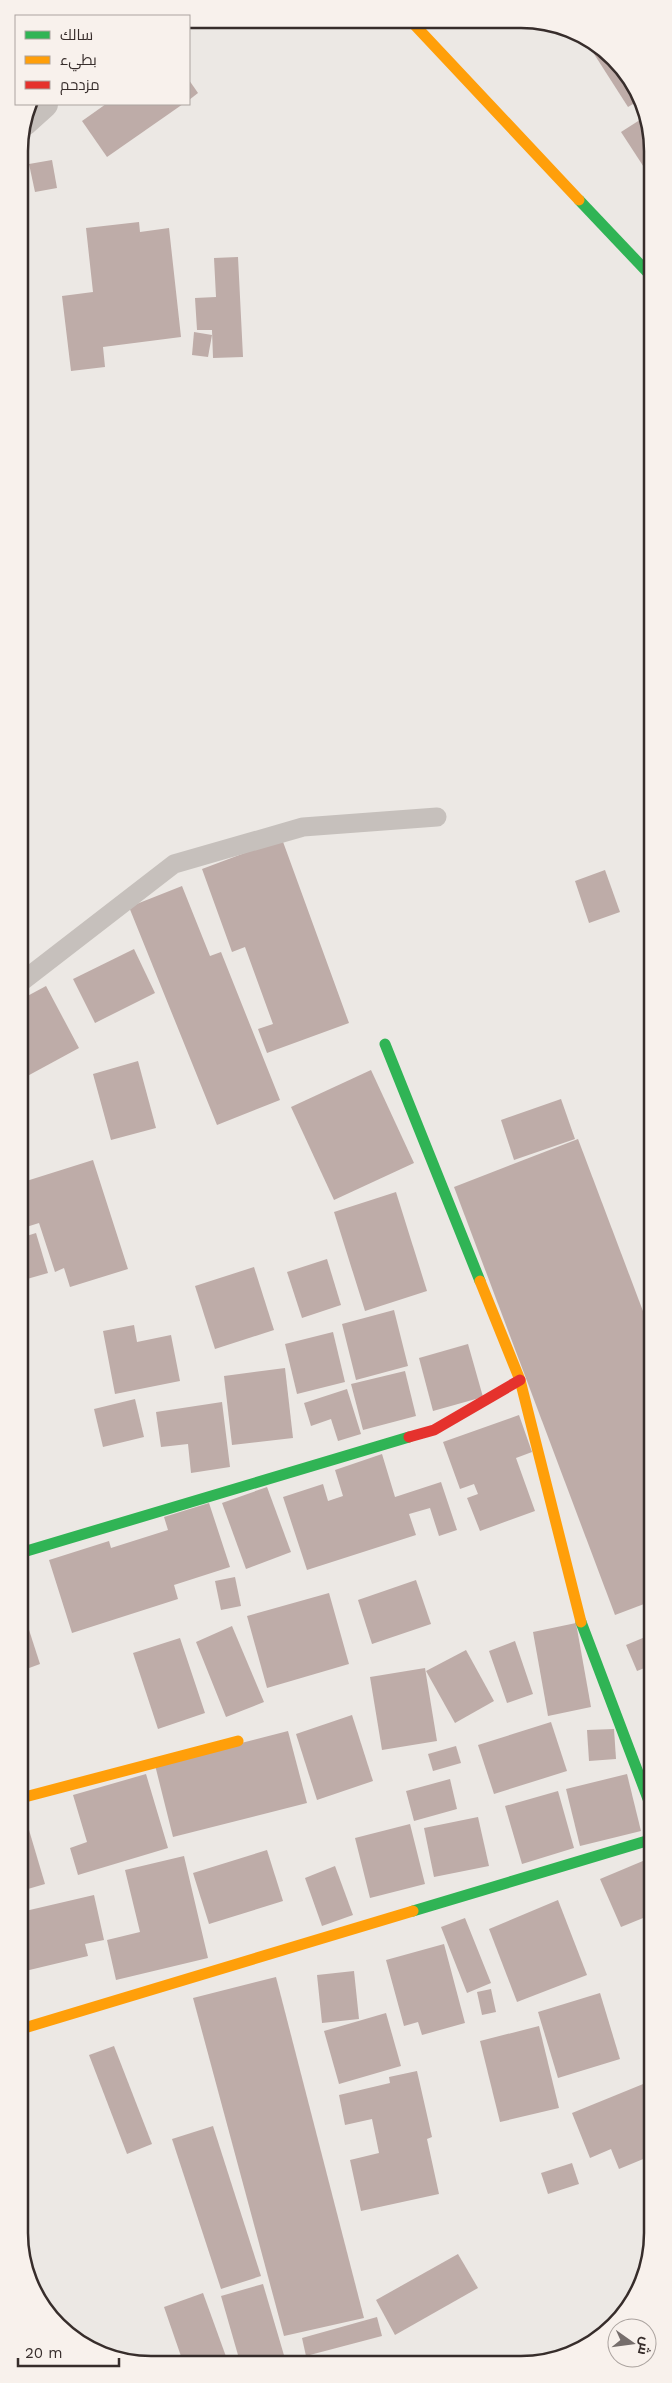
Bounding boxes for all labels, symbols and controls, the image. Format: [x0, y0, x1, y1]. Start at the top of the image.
legend [15, 15, 190, 105]
text: سالك [60, 26, 93, 44]
text: بطيء [60, 51, 97, 72]
text: مزدحم [60, 76, 100, 95]
north arrow [607, 2318, 657, 2368]
text: ش [634, 2335, 655, 2357]
scale bar [18, 2336, 119, 2368]
text: 20 m [25, 2344, 63, 2362]

